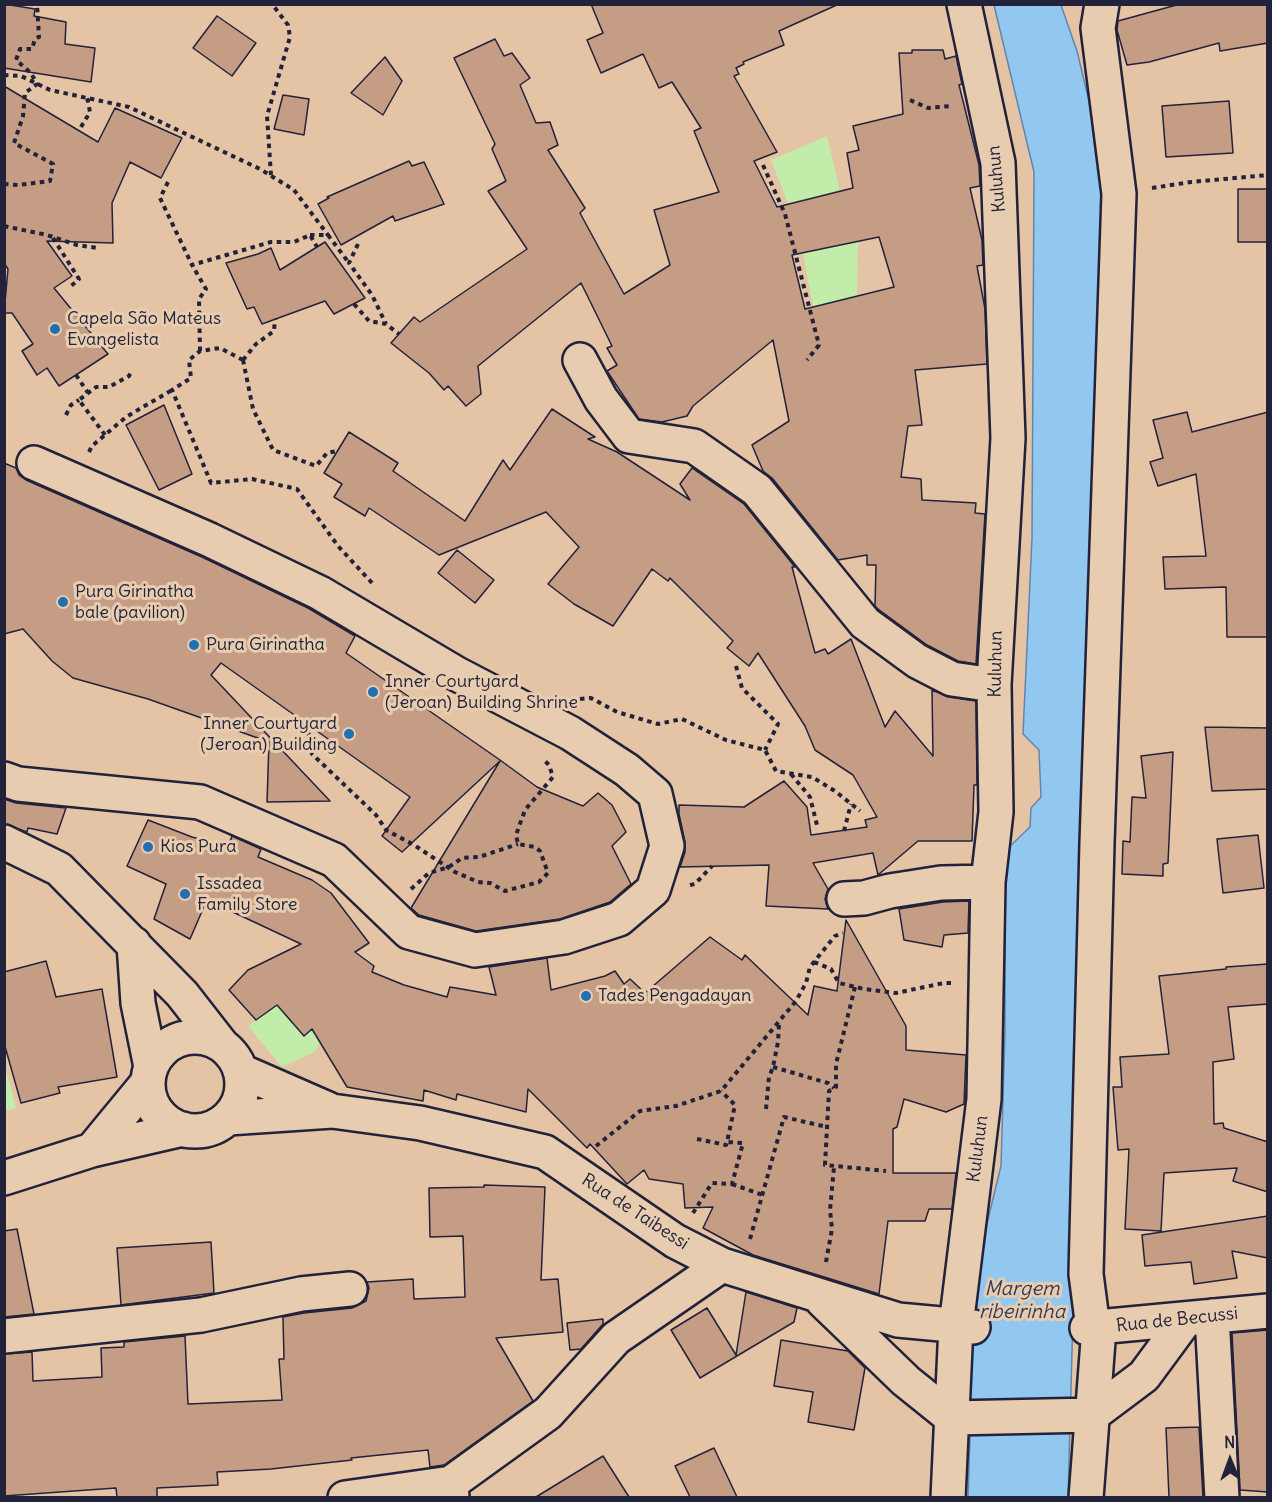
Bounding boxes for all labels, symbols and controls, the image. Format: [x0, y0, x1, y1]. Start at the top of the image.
street label: Kuluhun [983, 145, 1011, 213]
place label: Capela São Mateus Evangelista [67, 308, 221, 350]
marker: Capela São Mateus Evangelista [48, 322, 62, 336]
place label: Pura Girinatha bale (pavilion) [75, 581, 194, 624]
marker: Pura Girinatha bale (pavilion) [56, 595, 70, 609]
street label: Kuluhun [985, 630, 1007, 698]
place label: Pura Girinatha [206, 634, 325, 656]
marker: Pura Girinatha [187, 638, 201, 652]
place label: Inner Courtyard (Jeroan) Building Shrine [385, 671, 578, 714]
marker: Inner Courtyard (Jeroan) Building Shrine [366, 685, 380, 699]
place label: Inner Courtyard (Jeroan) Building [200, 713, 337, 756]
marker: Inner Courtyard (Jeroan) Building [342, 727, 356, 741]
place label: Kios Pura [160, 836, 236, 858]
marker: Kios Pura [141, 840, 155, 854]
place label: Issadea Family Store [197, 873, 297, 916]
marker: Issadea Family Store [178, 887, 192, 901]
place label: Tades Pengadayan [598, 985, 751, 1007]
marker: Tades Pengadayan [579, 989, 593, 1003]
street label: Kuluhun [963, 1114, 993, 1184]
street label: Rua de Taibessi [577, 1169, 693, 1255]
water label: Margem ribeirinha [979, 1277, 1065, 1324]
street label: Rua de Becussi [1115, 1303, 1239, 1337]
north arrow [1200, 1430, 1260, 1490]
text: N [1224, 1432, 1235, 1452]

